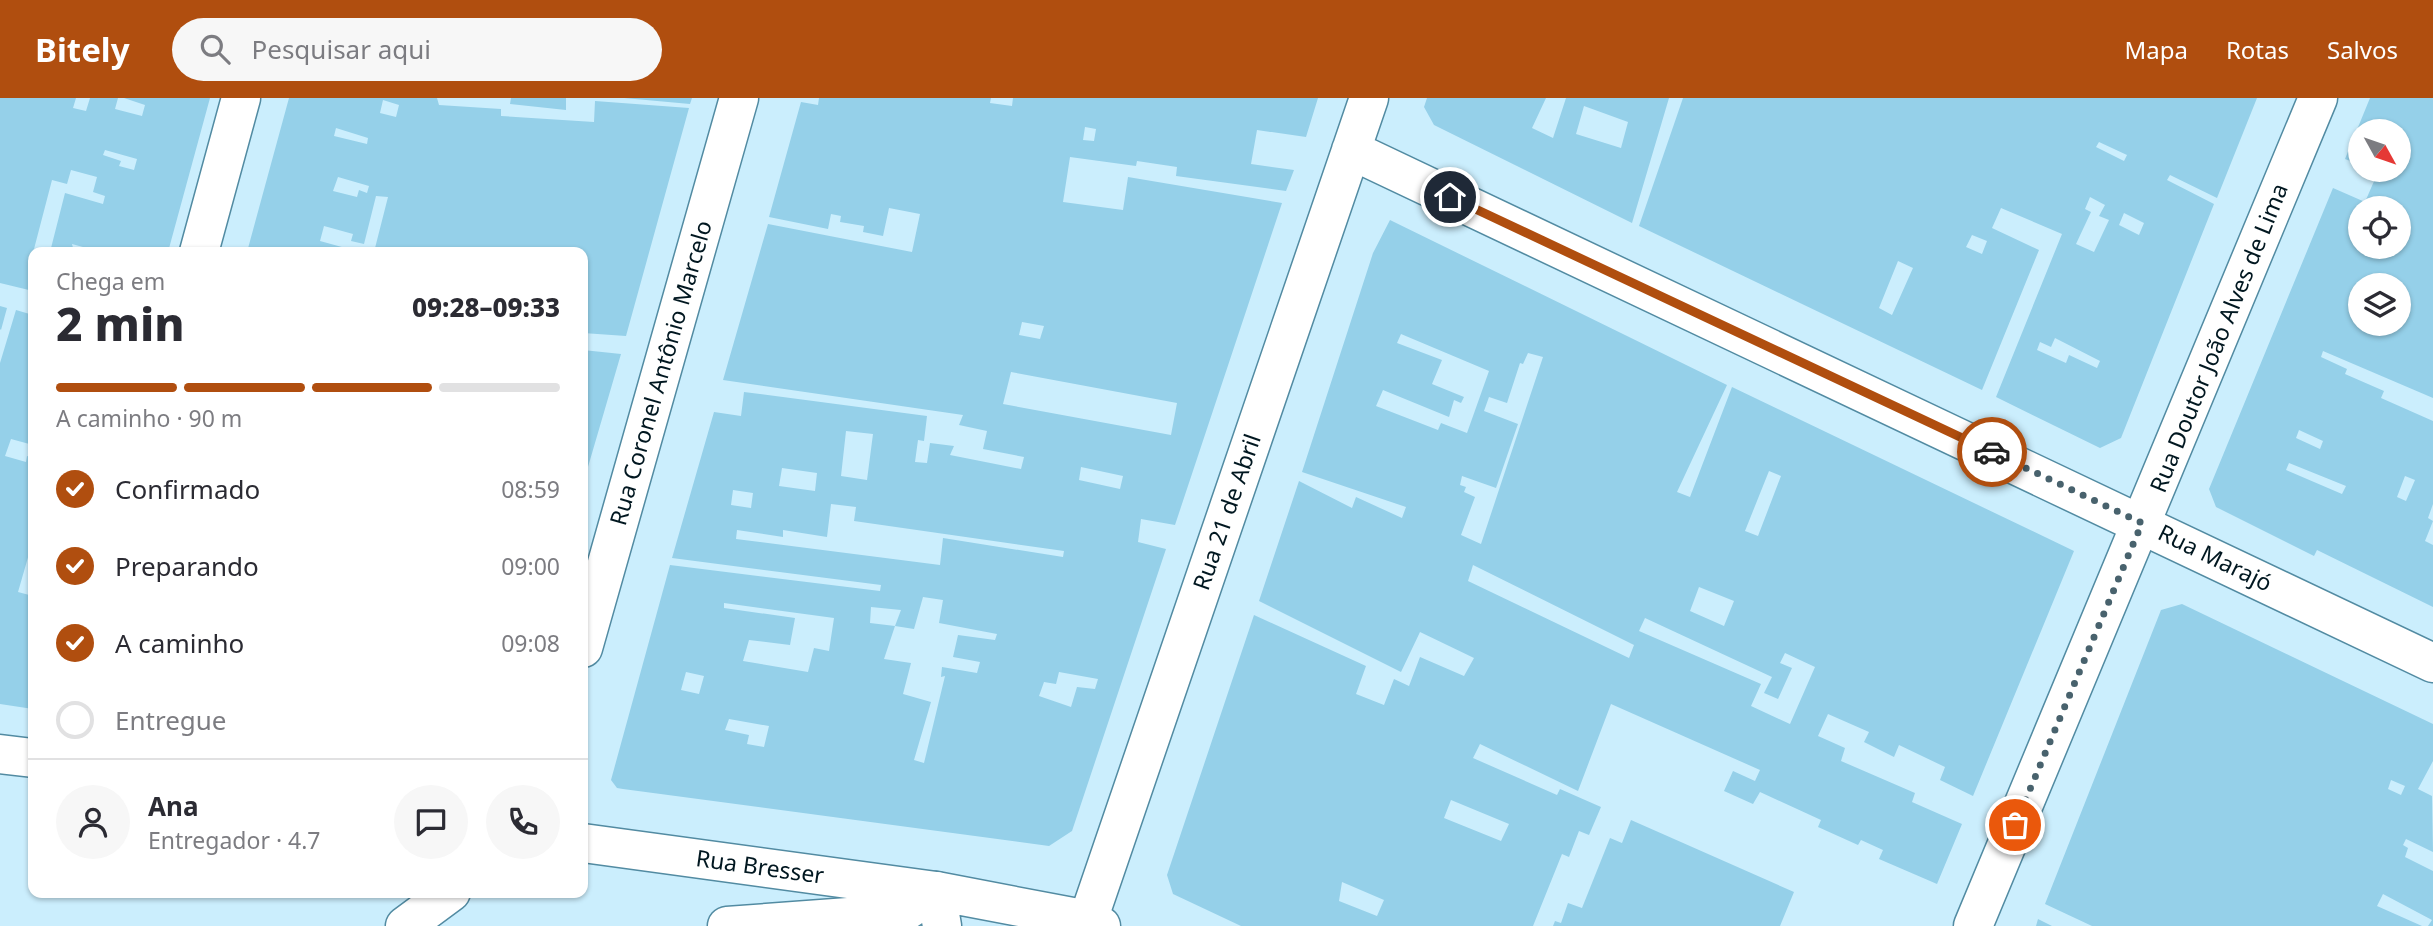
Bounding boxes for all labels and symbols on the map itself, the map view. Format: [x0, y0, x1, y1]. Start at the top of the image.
north arrow [2348, 119, 2412, 182]
pin [1420, 167, 1480, 227]
street label: Rua Doutor João Alves de Lima [2141, 178, 2295, 497]
street label: Rua Coronel Antônio Marcelo [601, 217, 719, 529]
courier [1957, 417, 2027, 487]
street label: Rua 21 de Abril [1184, 429, 1268, 594]
street label: Rua Marajó [2153, 516, 2278, 598]
pin [1985, 795, 2045, 855]
street label: Rua Bresser [694, 841, 827, 891]

